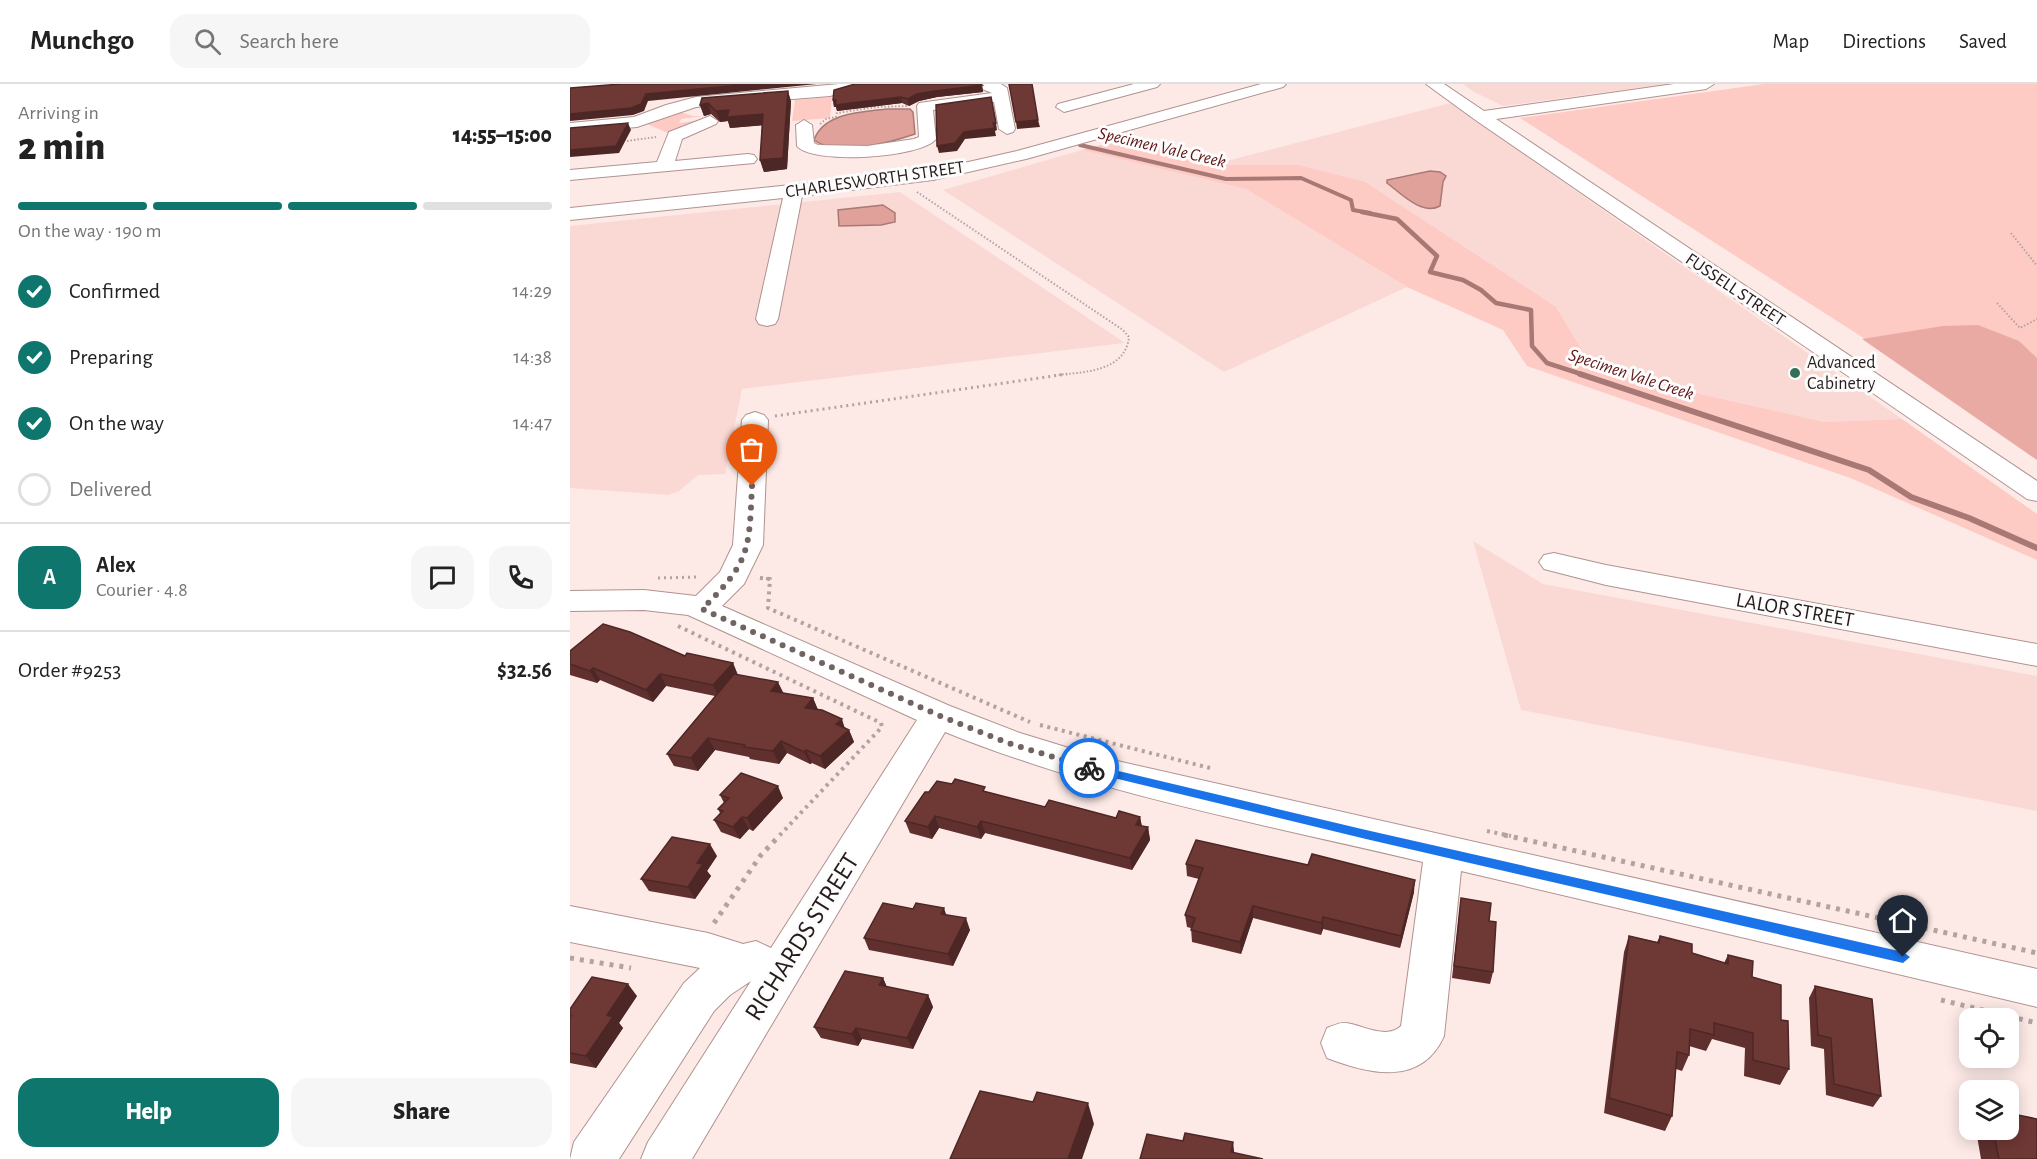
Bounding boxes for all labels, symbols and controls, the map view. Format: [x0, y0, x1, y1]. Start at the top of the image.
search box [170, 14, 590, 68]
icon: search [191, 25, 224, 58]
text: Munchgo [30, 27, 134, 55]
text: Search here [239, 30, 339, 52]
text: Map [1773, 31, 1809, 52]
text: Directions [1842, 31, 1926, 52]
text: Saved [1959, 31, 2007, 52]
text: Arriving in [18, 103, 99, 123]
text: 14:55–15:00 [453, 124, 552, 146]
water label: Specimen Vale Creek [1096, 125, 1228, 171]
text: 2 min [18, 128, 105, 167]
street label: CHARLESWORTH STREET [784, 158, 966, 201]
text: On the way · 190 m [18, 221, 162, 241]
street label: FUSSELL STREET [1682, 250, 1788, 330]
icon: check [18, 275, 51, 308]
text: Confirmed [69, 280, 160, 302]
text: 14:29 [512, 281, 552, 301]
icon: check [18, 341, 51, 374]
text: Preparing [69, 346, 153, 368]
water label: Specimen Vale Creek [1566, 346, 1696, 404]
text: 14:38 [513, 347, 552, 367]
place label: Advanced Cabinetry [1807, 354, 1876, 393]
marker: Advanced Cabinetry [1788, 366, 1802, 380]
icon: check [18, 407, 51, 440]
text: On the way [69, 412, 164, 434]
text: 14:47 [513, 413, 552, 433]
pin [726, 424, 777, 486]
icon: bag [735, 433, 768, 466]
text: Delivered [69, 478, 152, 500]
button: chat [411, 546, 474, 609]
button: phone [489, 546, 552, 609]
text: Alex [96, 554, 136, 576]
text: A [43, 566, 56, 588]
text: Courier · 4.8 [96, 580, 188, 600]
street label: LALOR STREET [1734, 589, 1856, 631]
text: Order #9253 [18, 659, 121, 681]
text: $32.56 [497, 659, 552, 681]
courier [1059, 738, 1119, 798]
icon: bike [1073, 752, 1106, 785]
street label: RICHARDS STREET [740, 849, 864, 1025]
pin [1877, 895, 1928, 957]
icon: home [1886, 904, 1919, 937]
map controls [1959, 1008, 2019, 1140]
button: locate [1959, 1008, 2019, 1068]
button: Help [18, 1078, 279, 1147]
button: Share [291, 1078, 552, 1147]
button: layers [1959, 1080, 2019, 1140]

